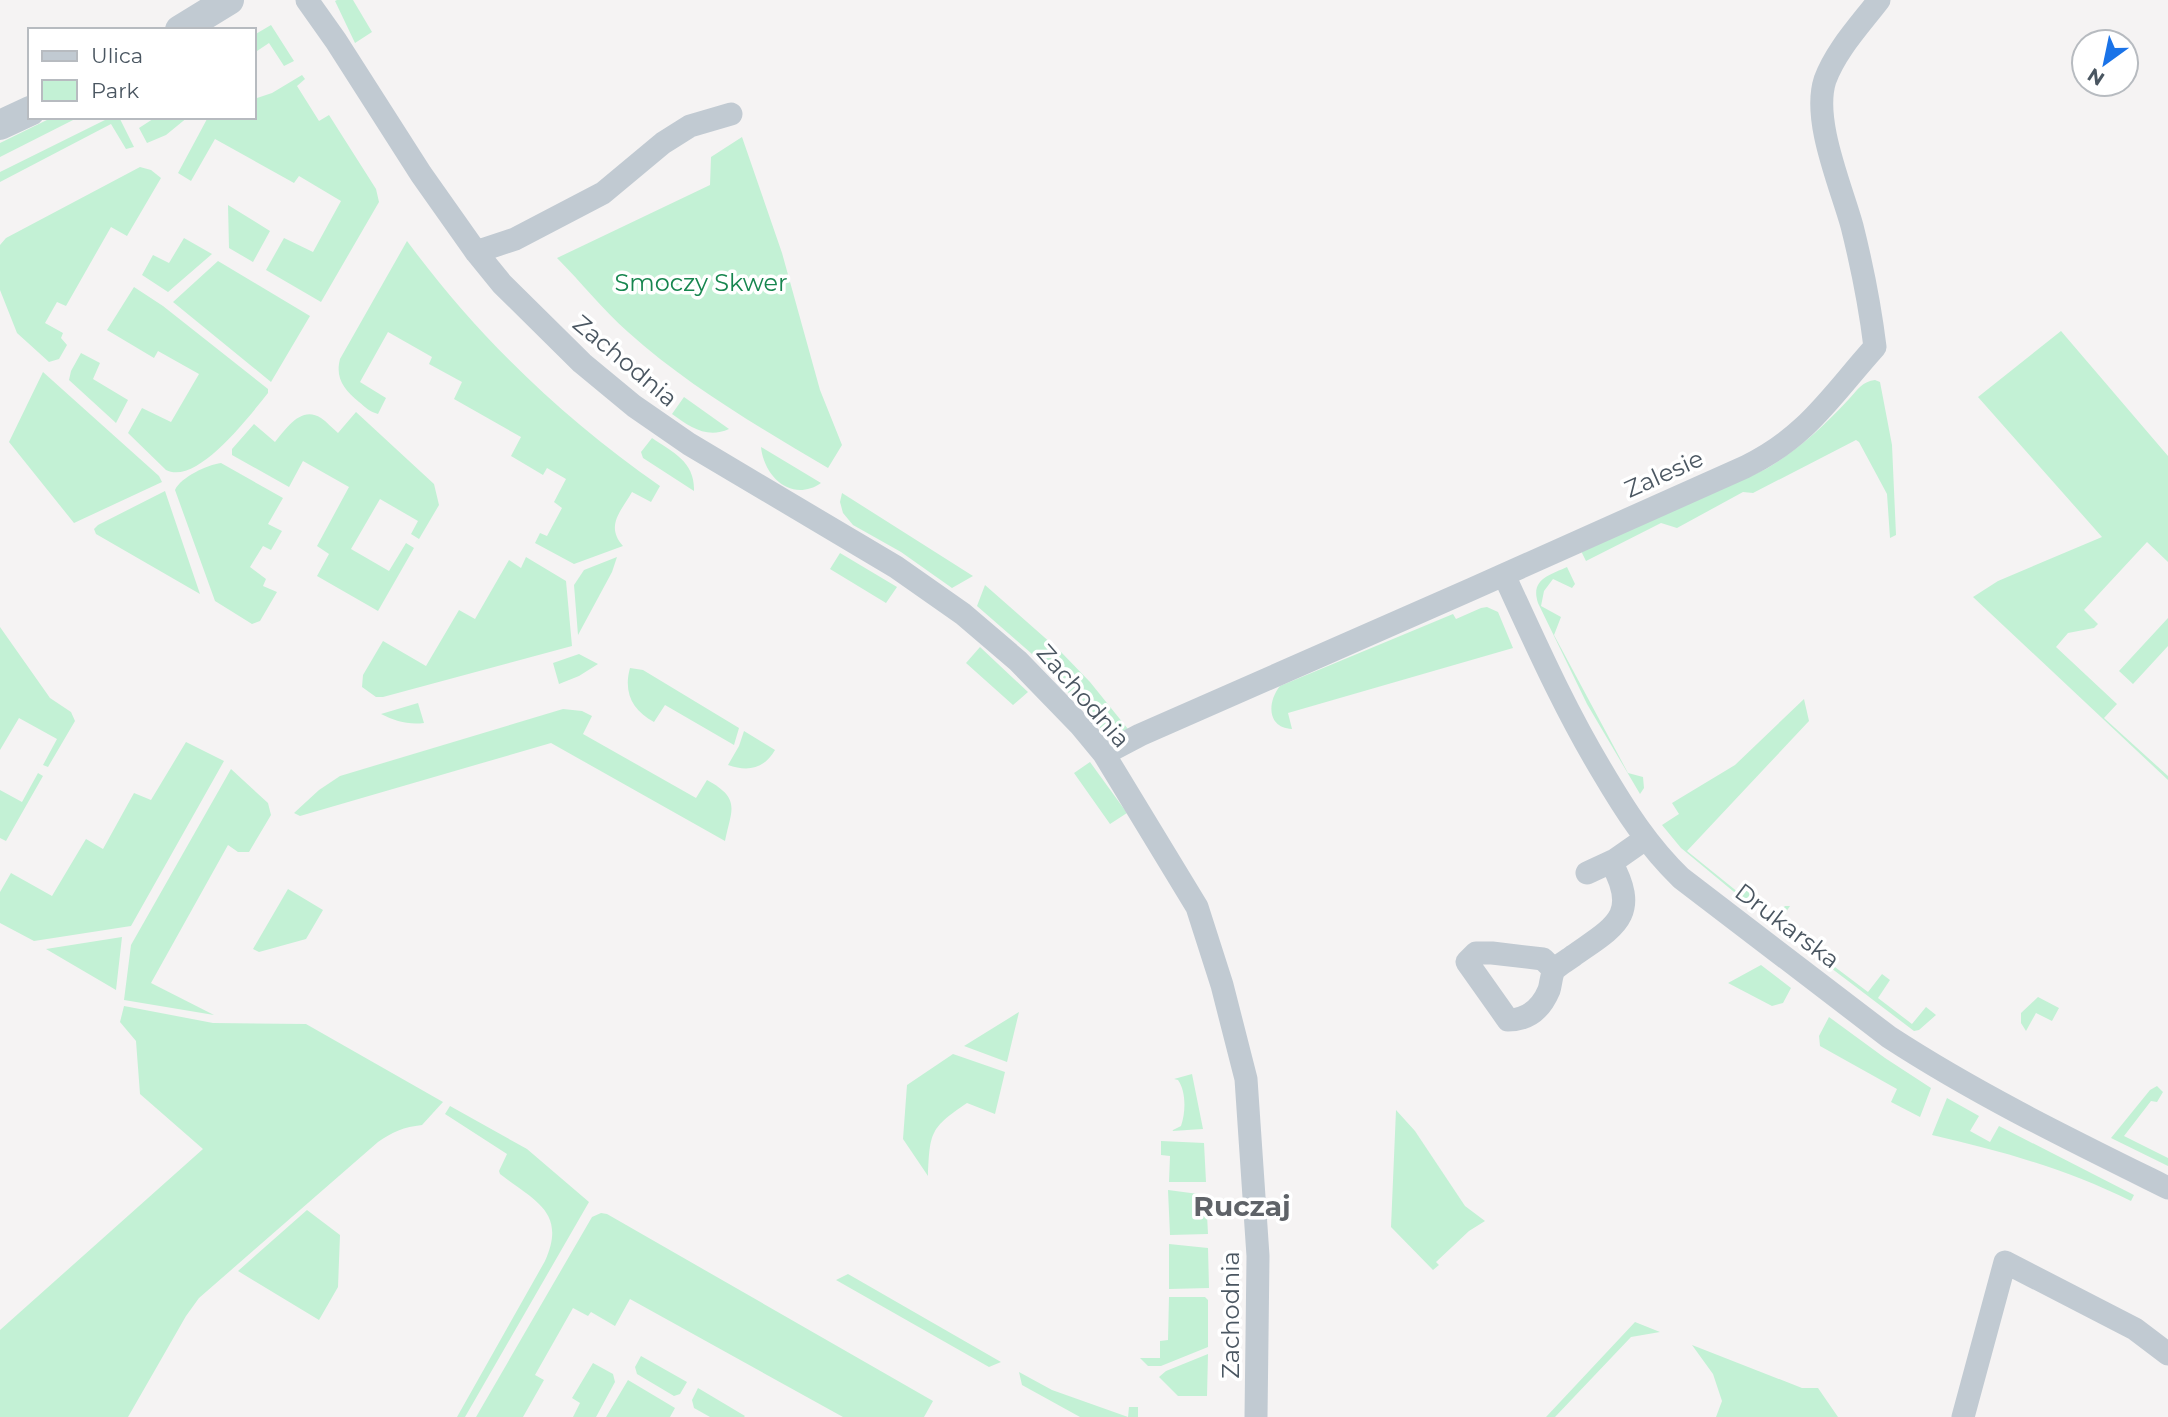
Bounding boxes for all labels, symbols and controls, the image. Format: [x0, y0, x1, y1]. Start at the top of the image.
legend [28, 28, 256, 119]
north arrow [2070, 28, 2140, 98]
text: Ulica [91, 43, 143, 68]
text: N [2083, 63, 2109, 91]
text: Park [91, 78, 139, 103]
park label: Smoczy Skwer [614, 268, 788, 297]
street label: Zachodnia [567, 309, 683, 413]
street label: Zalesie [1620, 443, 1708, 504]
street label: Zachodnia [1031, 638, 1136, 753]
street label: Drukarska [1729, 877, 1845, 974]
district label: Ruczaj [1193, 1189, 1291, 1223]
street label: Zachodnia [1216, 1251, 1245, 1379]

